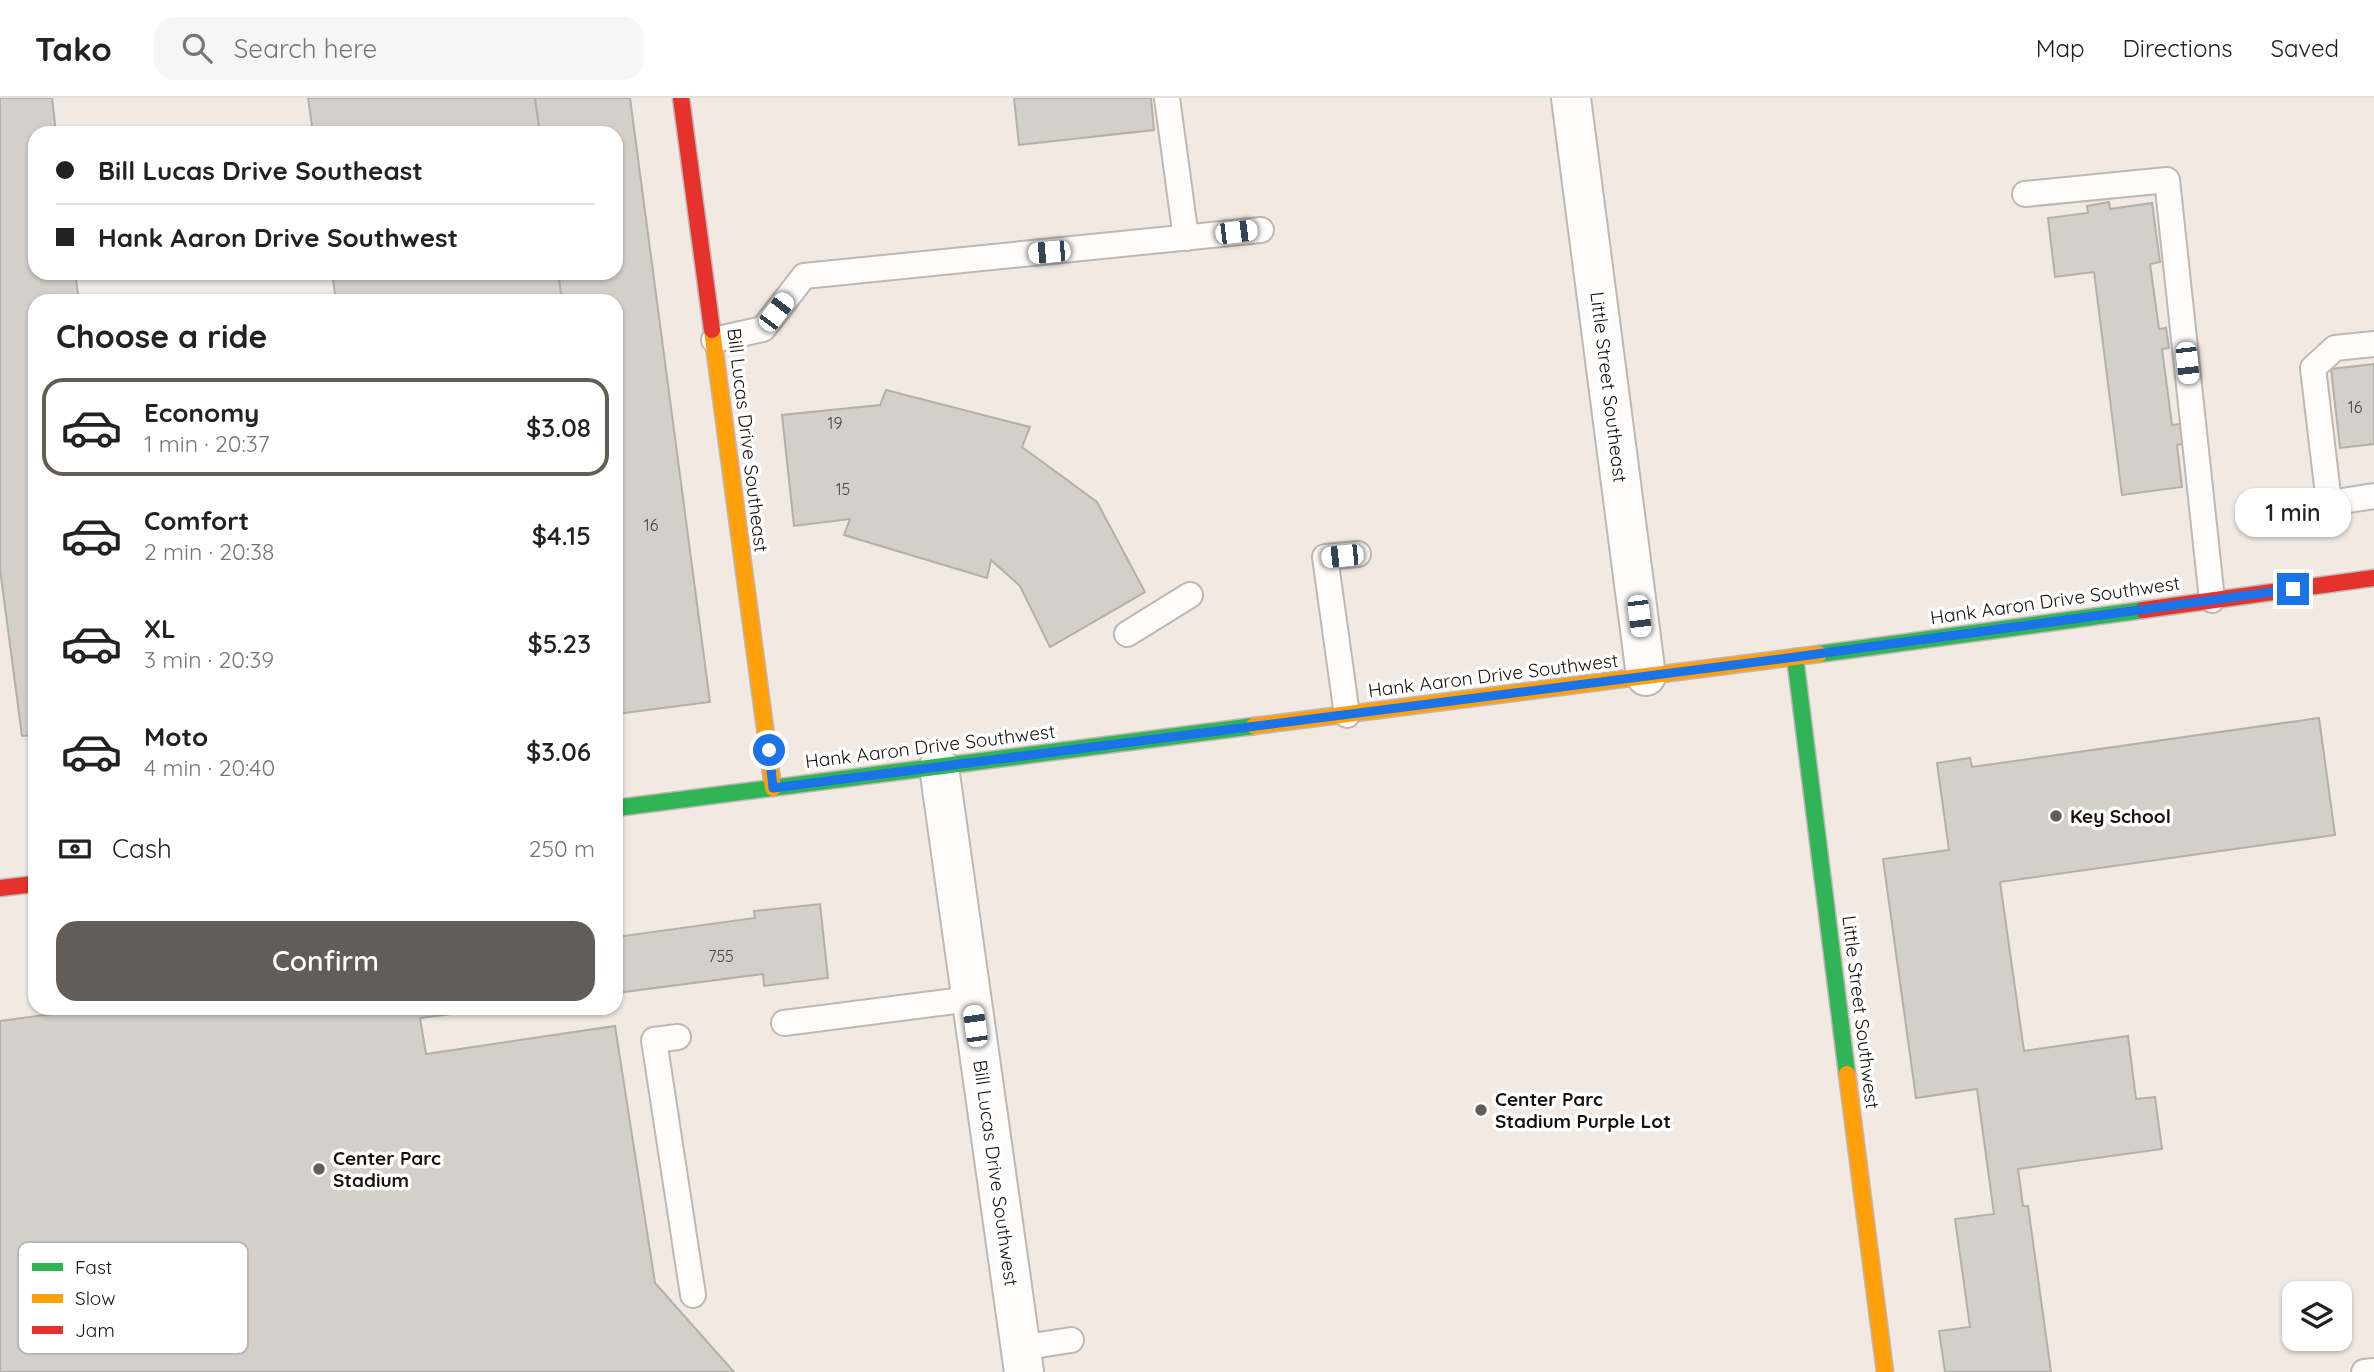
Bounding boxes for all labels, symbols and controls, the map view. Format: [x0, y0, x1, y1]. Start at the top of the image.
search box [154, 17, 644, 80]
text: Tako [35, 28, 112, 69]
icon: search [178, 29, 216, 67]
text: Search here [234, 32, 377, 65]
text: Map [2036, 33, 2085, 63]
text: Directions [2123, 33, 2233, 63]
text: Saved [2271, 33, 2339, 63]
text: Bill Lucas Drive Southeast [98, 154, 423, 187]
car [1214, 219, 1259, 245]
text: Hank Aaron Drive Southwest [98, 221, 458, 254]
car [1028, 240, 1071, 264]
car [755, 289, 798, 335]
street label: Little Street Southeast [1585, 290, 1633, 484]
text: Choose a ride [56, 316, 268, 356]
street label: Bill Lucas Drive Southeast [722, 327, 774, 553]
car [2175, 341, 2200, 385]
icon: car [60, 396, 123, 459]
text: Economy [144, 396, 259, 429]
house number: 16 [2348, 397, 2363, 417]
text: $3.08 [526, 411, 591, 444]
house number: 19 [828, 413, 842, 433]
text: 1 min · 20:37 [144, 429, 270, 458]
house number: 15 [836, 479, 850, 499]
callout: 1 min [2235, 488, 2351, 536]
text: 1 min [2265, 498, 2321, 527]
icon: car [60, 504, 123, 567]
text: Comfort [144, 504, 249, 537]
house number: 16 [644, 515, 659, 535]
text: $4.15 [532, 519, 591, 552]
text: 2 min · 20:38 [144, 537, 274, 566]
car [1321, 543, 1364, 569]
street label: Hank Aaron Drive Southwest [1929, 571, 2181, 629]
route end [2277, 573, 2309, 605]
car [1627, 594, 1652, 638]
icon: car [60, 612, 123, 675]
text: XL [144, 612, 176, 645]
text: $5.23 [528, 627, 591, 660]
text: 3 min · 20:39 [144, 645, 274, 674]
street label: Hank Aaron Drive Southwest [1367, 648, 1619, 702]
street label: Hank Aaron Drive Southwest [804, 719, 1056, 773]
icon: car [60, 720, 123, 783]
text: Moto [144, 720, 208, 753]
route start [753, 734, 785, 766]
text: $3.06 [526, 735, 591, 768]
text: 4 min · 20:40 [144, 753, 275, 782]
place label: Key School [2070, 804, 2171, 828]
marker: Key School [2048, 808, 2064, 824]
icon: cash [56, 830, 94, 868]
text: Cash [112, 832, 172, 865]
text: 250 m [529, 834, 595, 863]
street label: Little Street Southwest [1837, 914, 1885, 1110]
button: Confirm [56, 921, 595, 1001]
house number: 755 [708, 946, 734, 966]
car [962, 1004, 989, 1048]
street label: Bill Lucas Drive Southwest [968, 1058, 1024, 1288]
place label: Center Parc Stadium Purple Lot [1495, 1087, 1671, 1133]
marker: Center Parc Stadium Purple Lot [1473, 1102, 1489, 1118]
place label: Center Parc Stadium [333, 1146, 441, 1192]
marker: Center Parc Stadium [311, 1161, 327, 1177]
legend [18, 1242, 248, 1354]
text: Fast [75, 1255, 112, 1279]
map controls [2282, 1281, 2352, 1351]
button: layers [2282, 1281, 2352, 1351]
text: Slow [75, 1286, 116, 1310]
text: Jam [75, 1318, 115, 1342]

